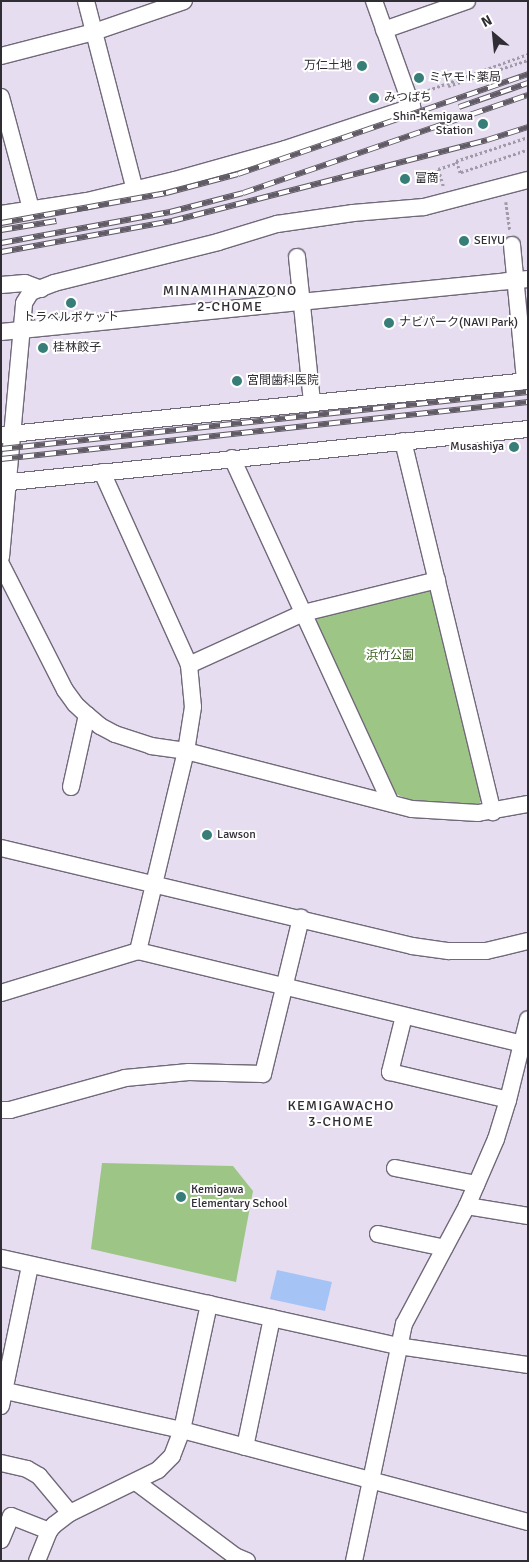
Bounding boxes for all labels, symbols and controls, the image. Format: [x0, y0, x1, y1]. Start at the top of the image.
north arrow [469, 10, 519, 60]
text: N [478, 12, 495, 31]
place label: 万仁土地 [304, 59, 352, 73]
marker: 万仁土地 [356, 60, 368, 72]
place label: ミヤモト薬局 [429, 71, 501, 85]
marker: ミヤモト薬局 [413, 72, 425, 84]
place label: みつばち [384, 91, 432, 105]
marker: みつばち [368, 92, 380, 104]
place label: Shin-Kemigawa Station [393, 110, 473, 138]
marker: Shin-Kemigawa Station [477, 118, 489, 130]
place label: 富商 [415, 172, 439, 186]
marker: 富商 [399, 173, 411, 185]
place label: SEIYU [474, 234, 505, 248]
marker: SEIYU [458, 235, 470, 247]
district label: MINAMIHANAZONO 2-CHOME [161, 283, 299, 316]
marker: トラベルポケット [65, 297, 77, 309]
place label: トラベルポケット [23, 311, 119, 325]
place label: ナビパーク(NAVI Park) [399, 316, 518, 330]
marker: ナビパーク(NAVI Park) [383, 317, 395, 329]
place label: 桂林餃子 [53, 341, 101, 355]
marker: 桂林餃子 [37, 342, 49, 354]
place label: 宮間歯科医院 [247, 374, 319, 388]
marker: 宮間歯科医院 [231, 375, 243, 387]
place label: Musashiya [450, 440, 504, 454]
marker: Musashiya [508, 441, 520, 453]
park label: 浜竹公園 [366, 649, 414, 663]
place label: Lawson [217, 828, 256, 842]
marker: Lawson [201, 829, 213, 841]
district label: KEMIGAWACHO 3-CHOME [286, 1098, 396, 1130]
place label: Kemigawa Elementary School [191, 1183, 287, 1211]
marker: Kemigawa Elementary School [175, 1191, 187, 1203]

